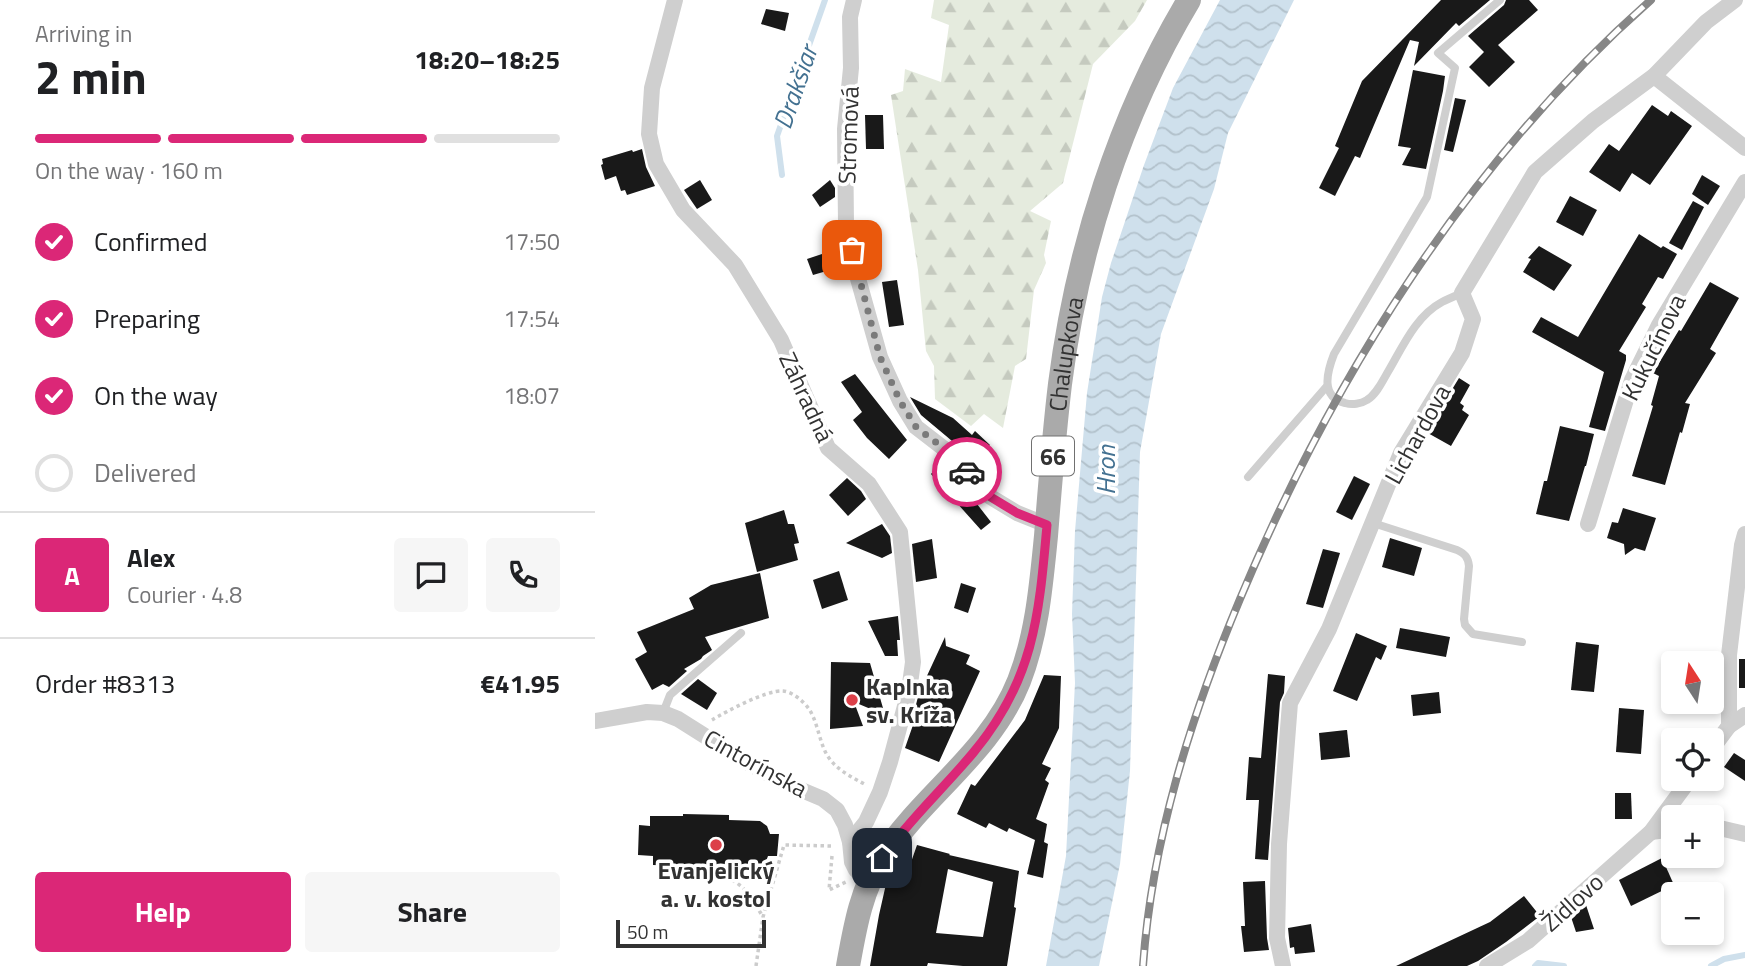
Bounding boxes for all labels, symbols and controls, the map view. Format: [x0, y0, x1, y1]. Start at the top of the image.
text: Arriving in [35, 16, 132, 51]
water label: Drakšiar [763, 37, 828, 134]
text: 18:20–18:25 [414, 40, 560, 79]
text: 2 min [35, 42, 147, 112]
street label: Stromová [828, 85, 868, 185]
text: On the way · 160 m [35, 153, 223, 188]
pin [822, 220, 882, 280]
text: Confirmed [94, 222, 208, 261]
icon: check [35, 223, 73, 261]
text: 17:50 [503, 224, 560, 259]
icon: bag [833, 231, 871, 269]
street label: Kukučínova [1612, 288, 1694, 406]
street label: Chalupkova [1039, 293, 1092, 413]
text: Preparing [94, 299, 200, 338]
icon: check [35, 300, 73, 338]
text: 17:54 [503, 301, 560, 336]
street label: Záhradná [770, 346, 844, 448]
text: On the way [94, 376, 218, 415]
icon: check [35, 377, 73, 415]
text: 18:07 [503, 378, 560, 413]
street label: Lichardova [1375, 378, 1459, 490]
road number: 66 [1032, 436, 1074, 476]
courier [932, 437, 1002, 507]
water label: Hron [1086, 444, 1125, 495]
text: Delivered [94, 453, 197, 492]
icon: car [948, 453, 986, 491]
text: Alex [127, 538, 175, 577]
button: chat [394, 538, 468, 612]
button: phone [486, 538, 560, 612]
text: A [64, 556, 80, 595]
text: Courier · 4.8 [127, 577, 242, 612]
north arrow [1661, 651, 1724, 714]
map controls [1661, 651, 1724, 945]
text: Order #8313 [35, 664, 175, 703]
text: €41.95 [481, 664, 560, 703]
place label: Kaplnka sv. Kríža [866, 668, 952, 732]
marker: Kaplnka sv. Kríža [844, 692, 860, 708]
street label: Cintorínska [698, 720, 814, 806]
button: locate [1661, 728, 1724, 791]
button: + [1661, 805, 1724, 868]
pin [852, 828, 912, 888]
marker: Evanjelický a. v. kostol [708, 837, 724, 853]
icon: home [863, 839, 901, 877]
place label: Evanjelický a. v. kostol [658, 852, 774, 916]
street label: Židlovo [1533, 864, 1611, 940]
button: Help [35, 872, 291, 952]
button: Share [305, 872, 560, 952]
button: − [1661, 882, 1724, 945]
scale bar [616, 917, 767, 949]
text: 50 m [627, 917, 668, 946]

